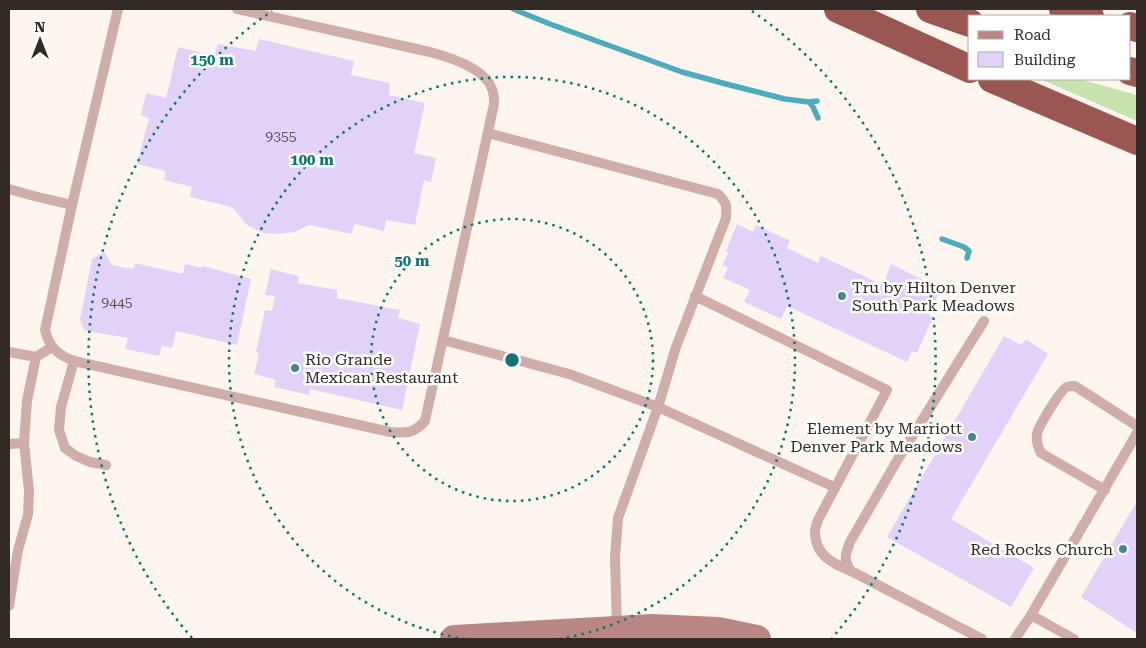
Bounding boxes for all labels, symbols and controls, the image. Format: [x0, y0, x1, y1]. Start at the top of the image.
north arrow [15, 15, 65, 65]
legend [968, 15, 1131, 80]
text: N [35, 19, 46, 35]
text: Road [1014, 26, 1051, 44]
text: 150 m [190, 51, 234, 69]
text: Building [1014, 51, 1076, 69]
house number: 9355 [265, 128, 297, 144]
text: 100 m [290, 151, 334, 169]
text: 50 m [394, 252, 430, 270]
place label: Tru by Hilton Denver South Park Meadows [852, 278, 1016, 315]
marker: Tru by Hilton Denver South Park Meadows [836, 290, 848, 302]
house number: 9445 [101, 294, 133, 310]
place label: Rio Grande Mexican Restaurant [305, 350, 458, 387]
centre of rings [503, 351, 521, 369]
marker: Rio Grande Mexican Restaurant [289, 362, 301, 374]
place label: Element by Marriott Denver Park Meadows [790, 419, 962, 456]
marker: Element by Marriott Denver Park Meadows [966, 431, 978, 443]
place label: Red Rocks Church [970, 540, 1113, 559]
marker: Red Rocks Church [1117, 543, 1129, 555]

